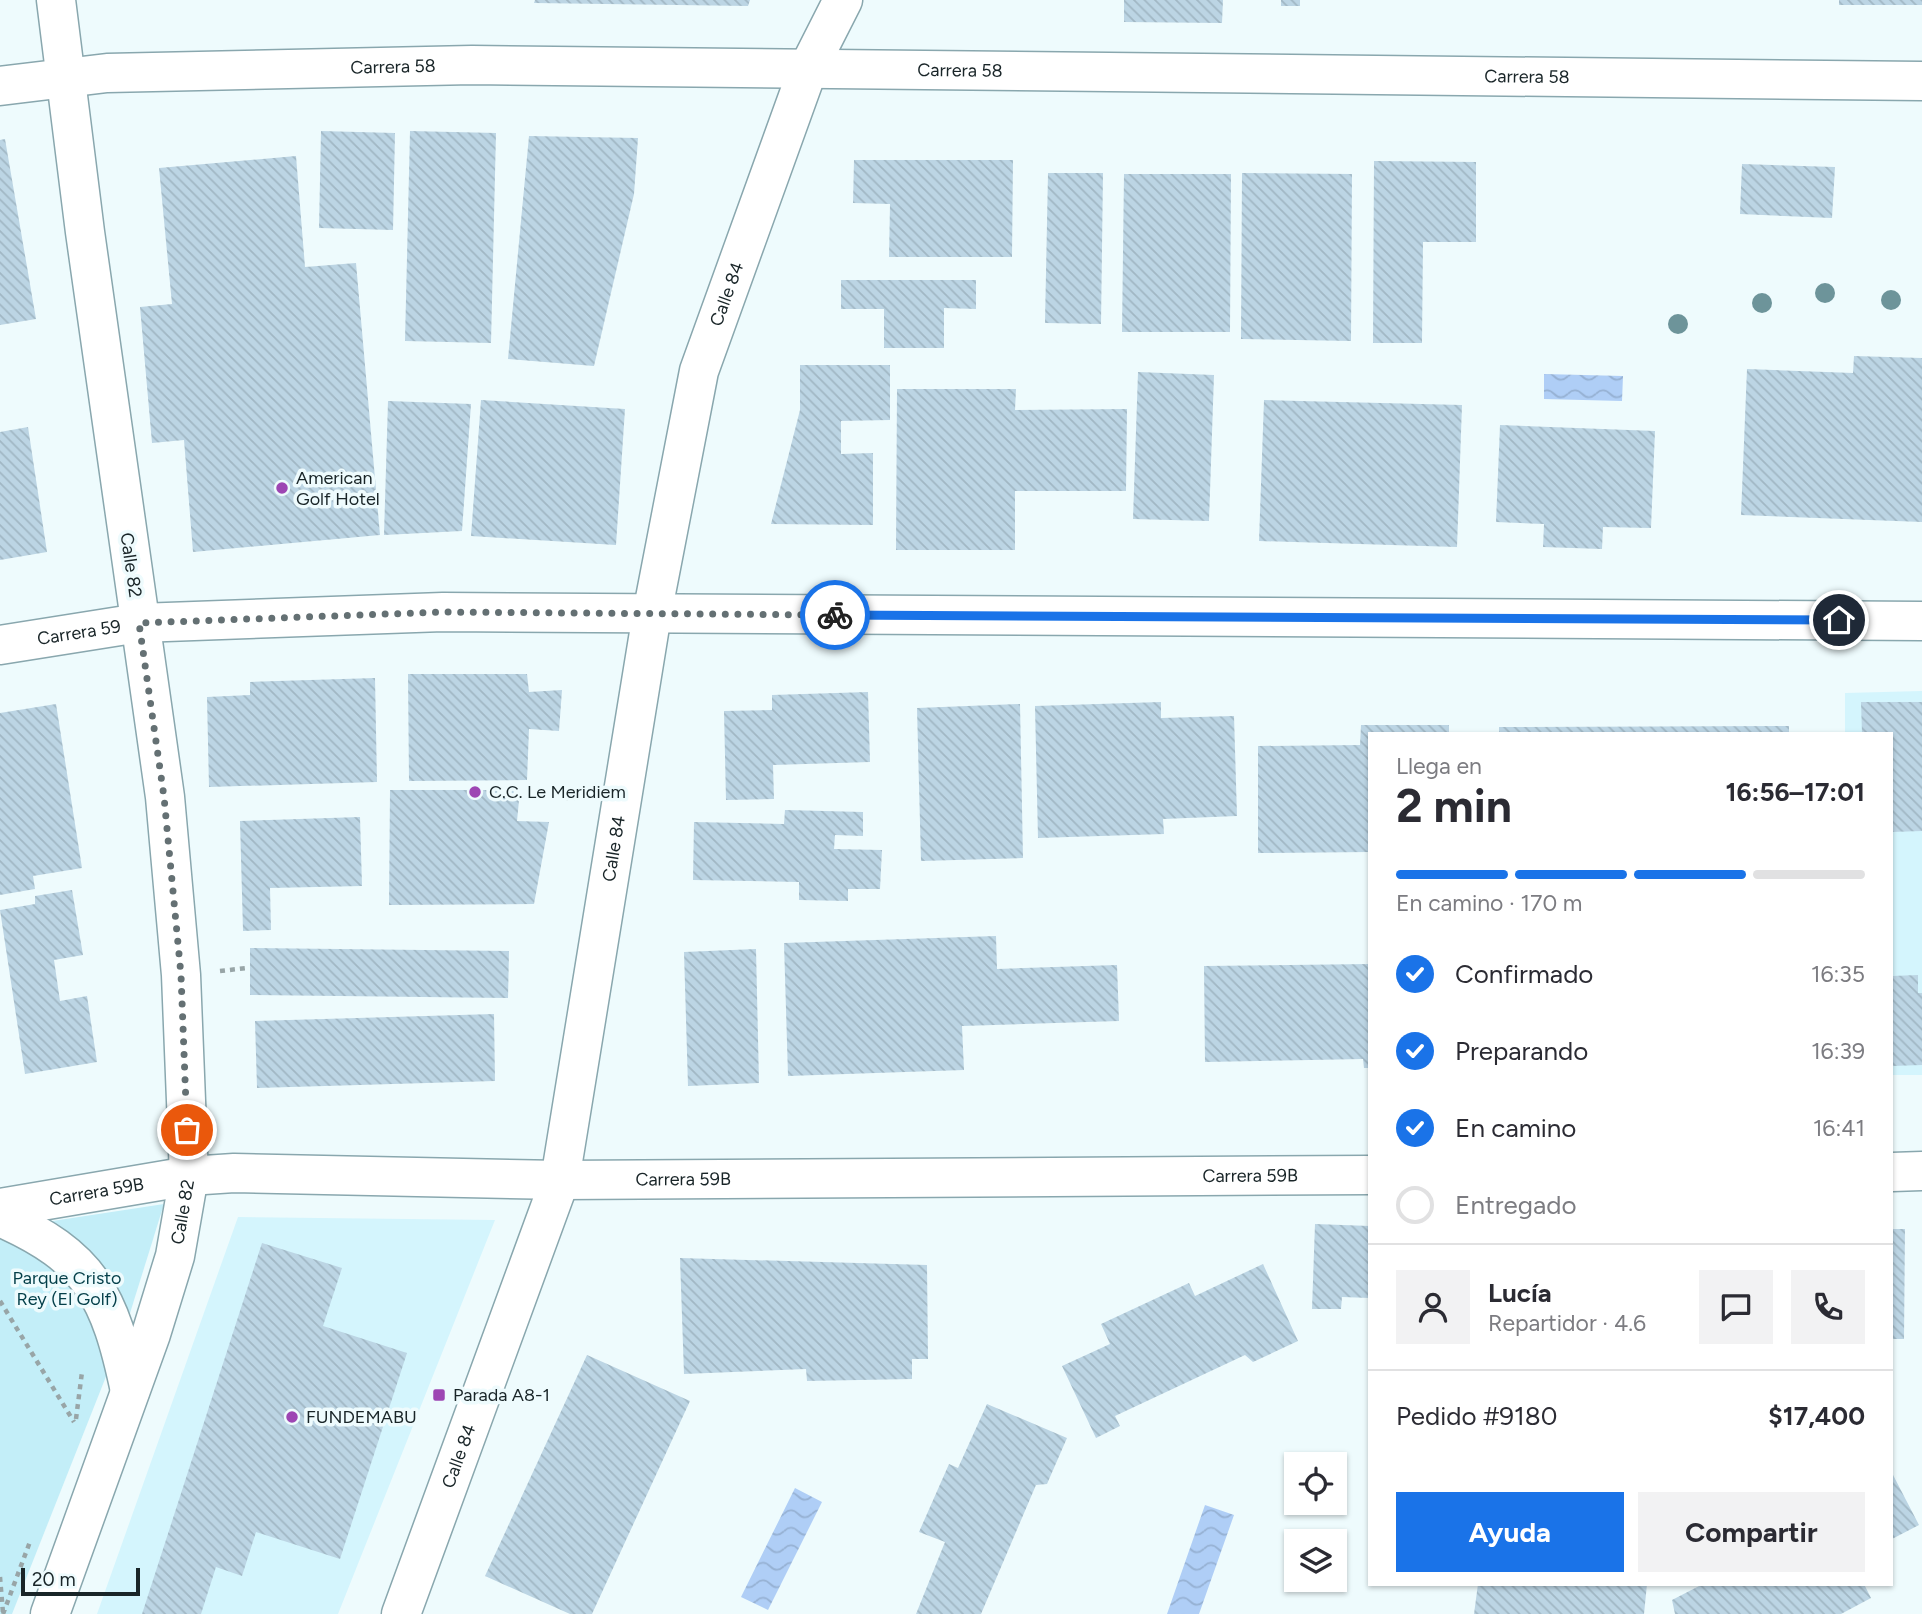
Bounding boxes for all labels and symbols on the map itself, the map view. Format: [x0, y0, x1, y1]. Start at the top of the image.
street label: Carrera 58 [350, 55, 436, 79]
street label: Carrera 58 [917, 59, 1003, 82]
street label: Carrera 58 [1484, 65, 1570, 88]
street label: Calle 84 [705, 259, 748, 329]
place label: American Golf Hotel [296, 467, 380, 510]
marker: American Golf Hotel [274, 480, 290, 496]
street label: Calle 82 [116, 531, 146, 599]
courier [800, 580, 870, 650]
pin [1809, 590, 1869, 650]
street label: Carrera 59 [36, 615, 122, 650]
place label: C.C. Le Meridiem [489, 781, 626, 803]
marker: C.C. Le Meridiem [467, 784, 483, 800]
street label: Calle 84 [598, 814, 630, 883]
pin [157, 1100, 217, 1160]
street label: Carrera 59B [1202, 1164, 1298, 1187]
street label: Carrera 59B [635, 1168, 731, 1191]
street label: Carrera 59B [48, 1173, 146, 1210]
street label: Calle 82 [166, 1178, 199, 1246]
park label: Parque Cristo Rey (El Golf) [12, 1267, 122, 1310]
place label: Parada A8-1 [453, 1384, 550, 1406]
marker: Parada A8-1 [431, 1387, 447, 1403]
place label: FUNDEMABU [306, 1406, 417, 1428]
marker: FUNDEMABU [284, 1409, 300, 1425]
street label: Calle 84 [437, 1421, 481, 1491]
scale bar [21, 1565, 140, 1597]

